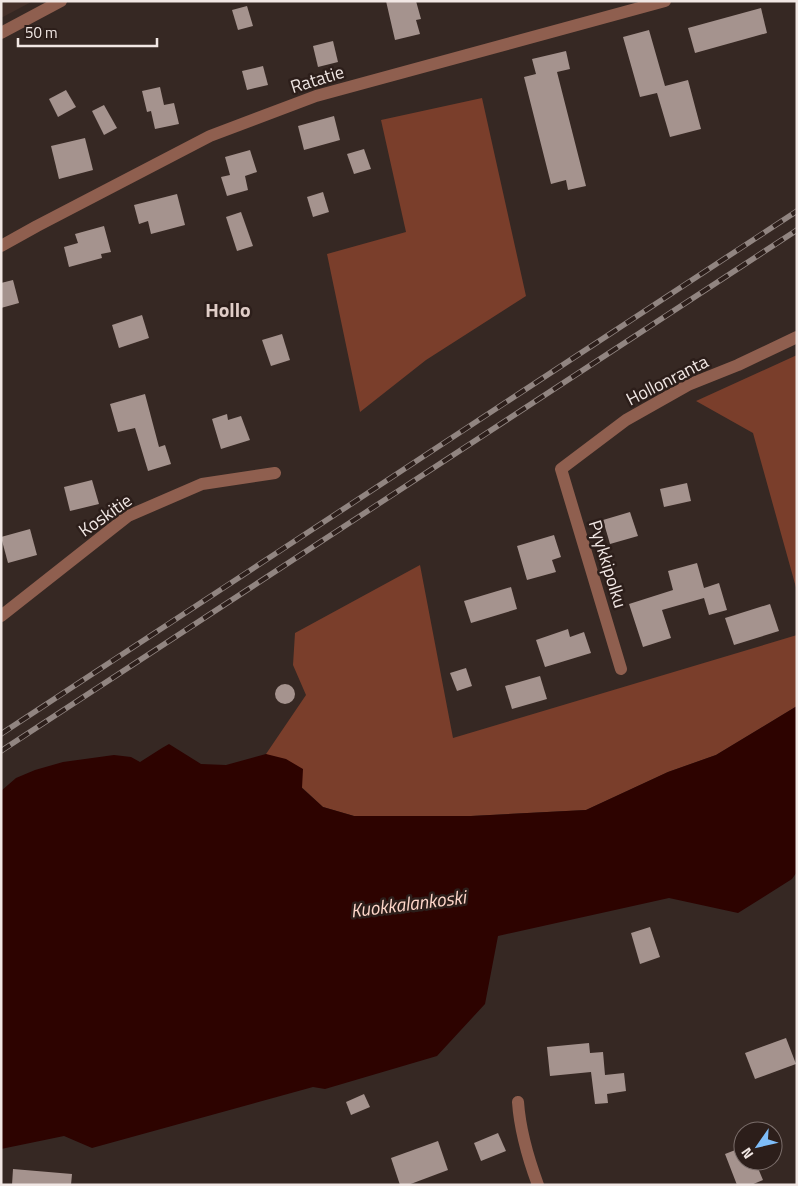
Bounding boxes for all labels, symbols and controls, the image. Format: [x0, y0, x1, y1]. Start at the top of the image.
scale bar [18, 15, 156, 47]
text: 50 m [25, 21, 58, 44]
street label: Ratatie [287, 58, 347, 100]
district label: Hollo [205, 294, 251, 325]
street label: Hollonranta [621, 348, 713, 412]
street label: Koskitie [73, 487, 137, 543]
street label: Pyykkipolku [582, 517, 634, 611]
water label: Kuokkalankoski [349, 881, 469, 924]
north arrow [733, 1121, 783, 1171]
text: N [735, 1144, 758, 1163]

